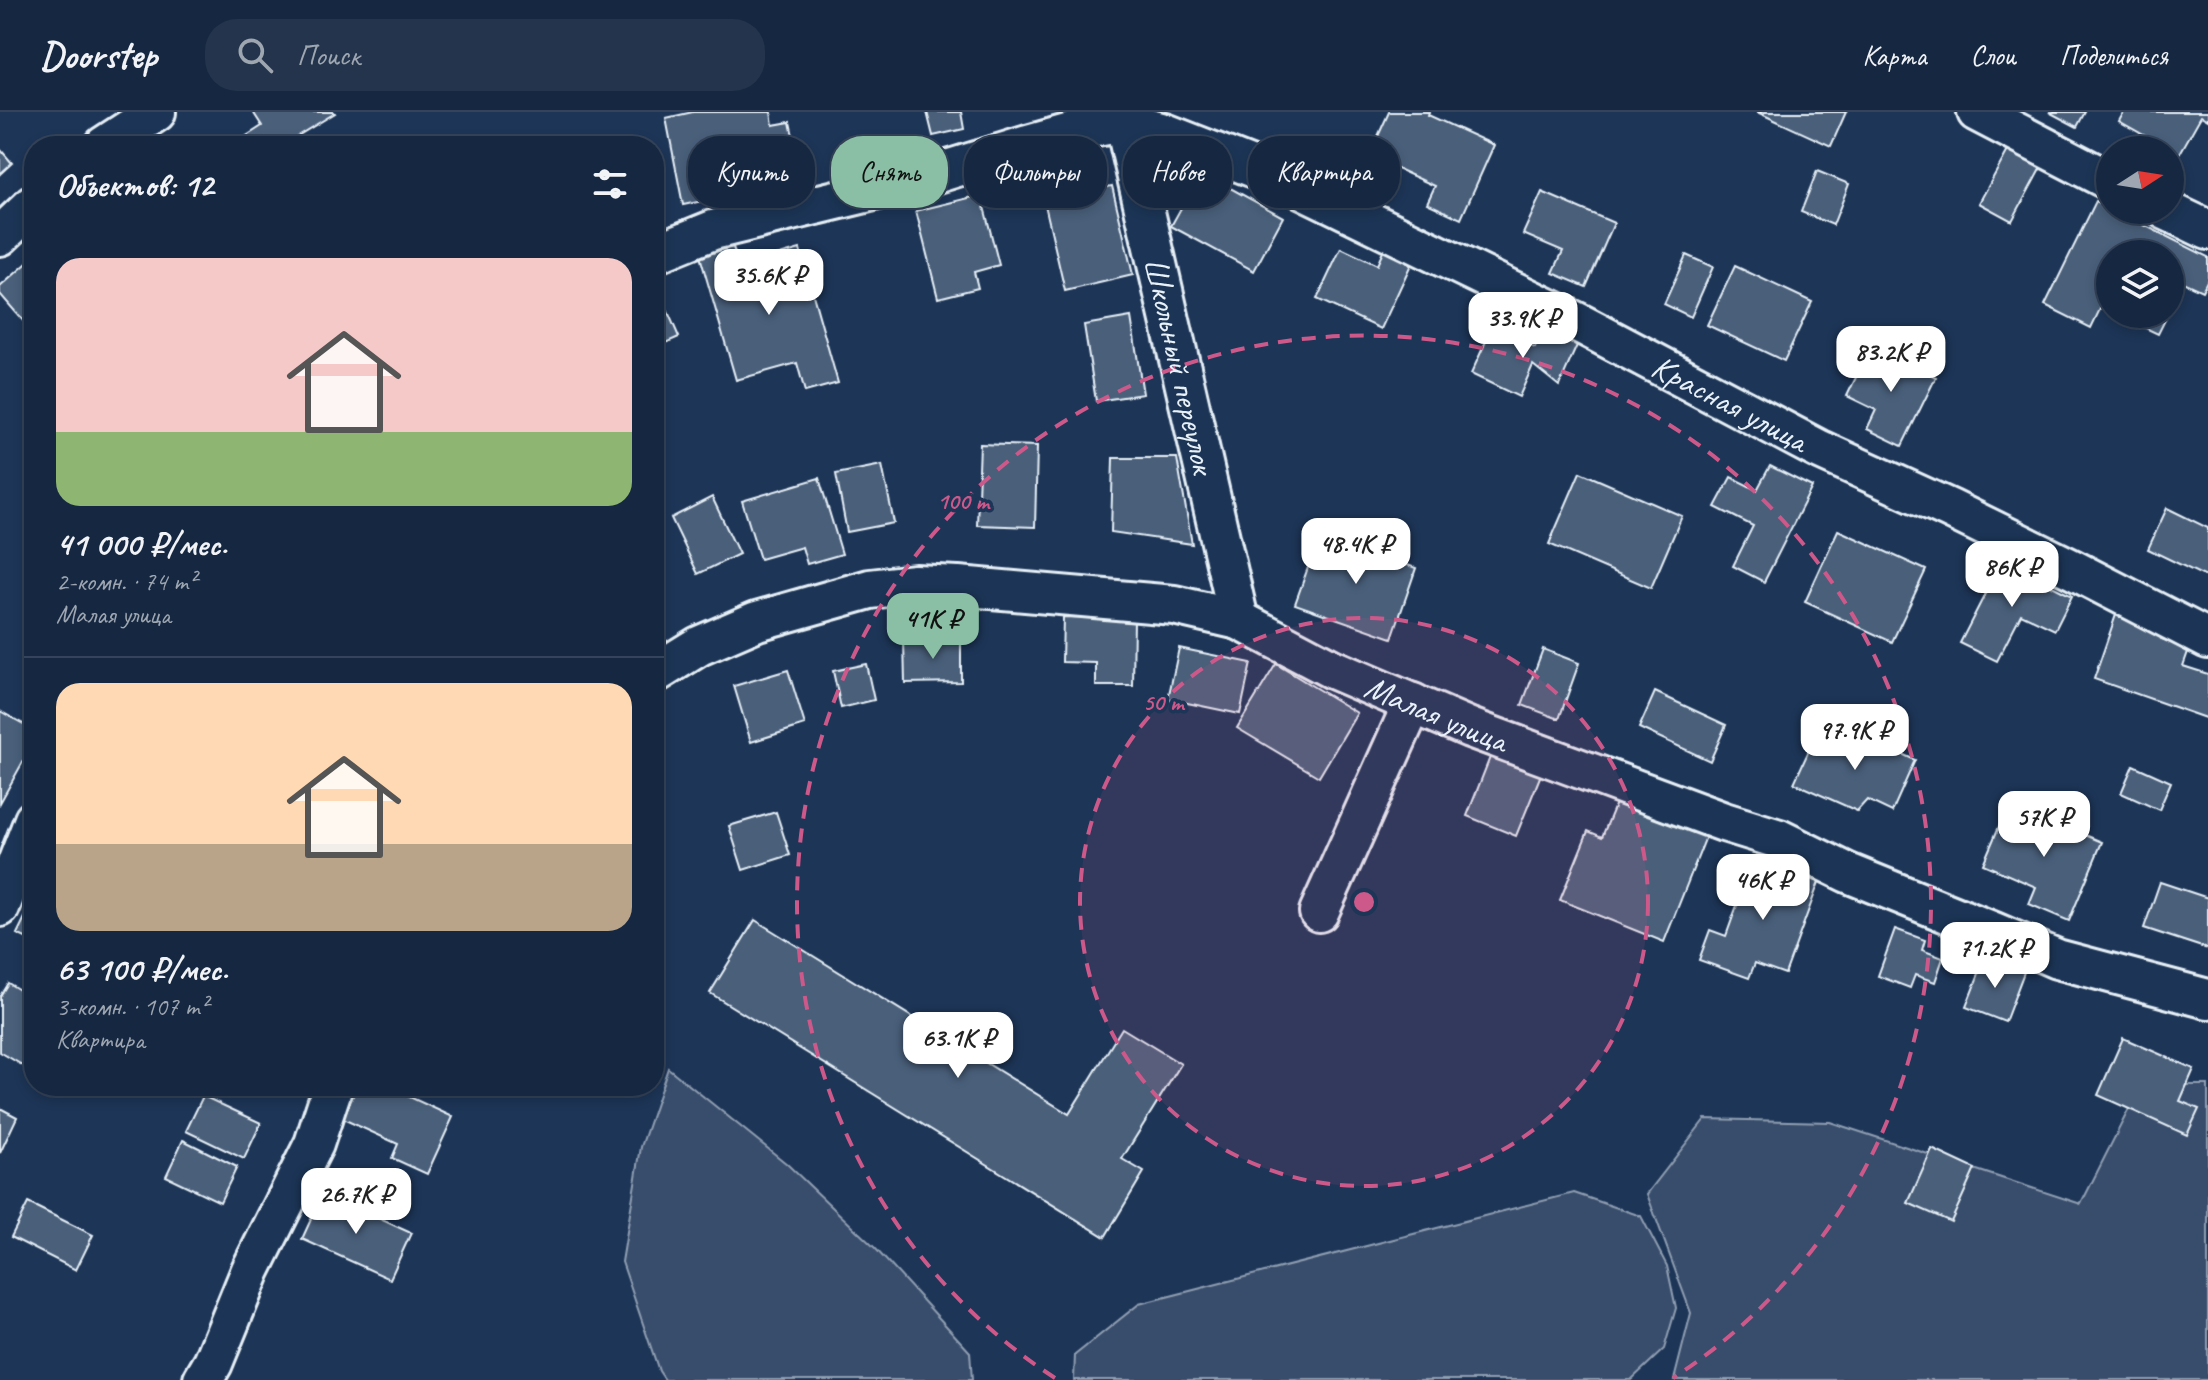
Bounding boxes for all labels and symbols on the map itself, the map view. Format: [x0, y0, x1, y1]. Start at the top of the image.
north arrow [2096, 136, 2184, 224]
pin: 35.6K ₽ [695, 249, 843, 317]
street label: Школьный переулок [1134, 253, 1226, 481]
pin: 33.9K ₽ [1449, 292, 1597, 360]
pin: 83.2K ₽ [1817, 326, 1965, 394]
street label: Красная улица [1645, 344, 1818, 463]
text: 100 m [937, 486, 991, 516]
pin: 48.4K ₽ [1282, 518, 1430, 586]
pin: 86K ₽ [1956, 541, 2068, 609]
pin: 41K ₽ [877, 593, 989, 661]
street label: Малая улица [1359, 665, 1516, 763]
text: 50 m [1143, 687, 1186, 717]
pin: 97.9K ₽ [1781, 704, 1929, 772]
pin: 57K ₽ [1988, 791, 2100, 859]
pin: 46K ₽ [1707, 854, 1819, 922]
centre of rings [1350, 888, 1378, 916]
pin: 71.2K ₽ [1921, 922, 2069, 990]
pin: 63.1K ₽ [884, 1012, 1032, 1080]
pin: 26.7K ₽ [282, 1168, 430, 1236]

